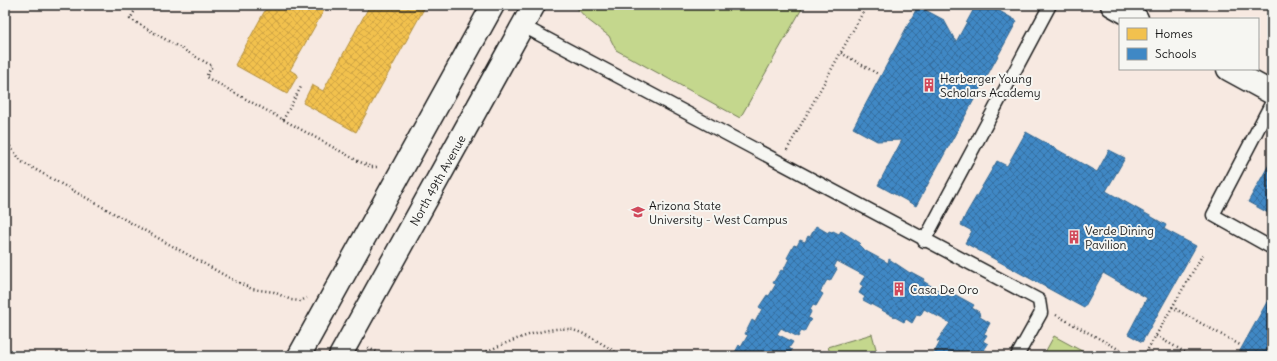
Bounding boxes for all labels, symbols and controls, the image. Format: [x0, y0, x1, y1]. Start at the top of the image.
legend [1119, 18, 1259, 70]
text: Homes [1155, 26, 1193, 41]
text: Schools [1155, 46, 1196, 61]
place label: Herberger Young Scholars Academy [940, 71, 1040, 100]
building icon: Herberger Young Scholars Academy [921, 77, 937, 93]
street label: North 49th Avenue [406, 132, 468, 228]
place label: Arizona State University - West Campus [649, 198, 788, 227]
school or university icon: Arizona State University - West Campus [630, 204, 646, 220]
place label: Verde Dining Pavilion [1085, 223, 1154, 252]
building icon: Verde Dining Pavilion [1066, 229, 1082, 245]
building icon: Casa De Oro [891, 281, 907, 297]
place label: Casa De Oro [910, 282, 979, 297]

